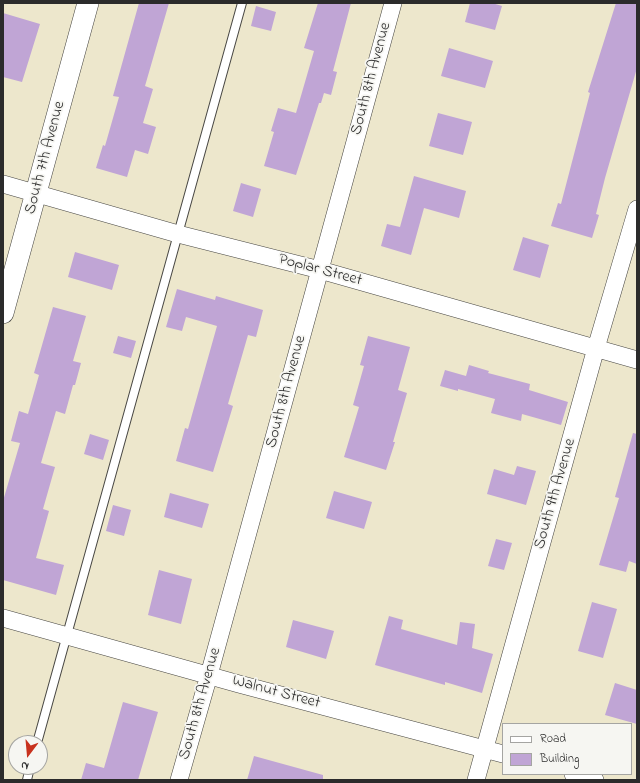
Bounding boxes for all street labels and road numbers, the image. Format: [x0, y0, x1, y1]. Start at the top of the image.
street label: South 8th Avenue [348, 21, 396, 137]
street label: South 7th Avenue [22, 99, 70, 217]
street label: Poplar Street [276, 251, 364, 291]
street label: South 8th Avenue [263, 334, 311, 450]
street label: South 9th Avenue [531, 436, 581, 552]
street label: South 8th Avenue [176, 646, 226, 762]
street label: Walnut Street [230, 672, 322, 714]

